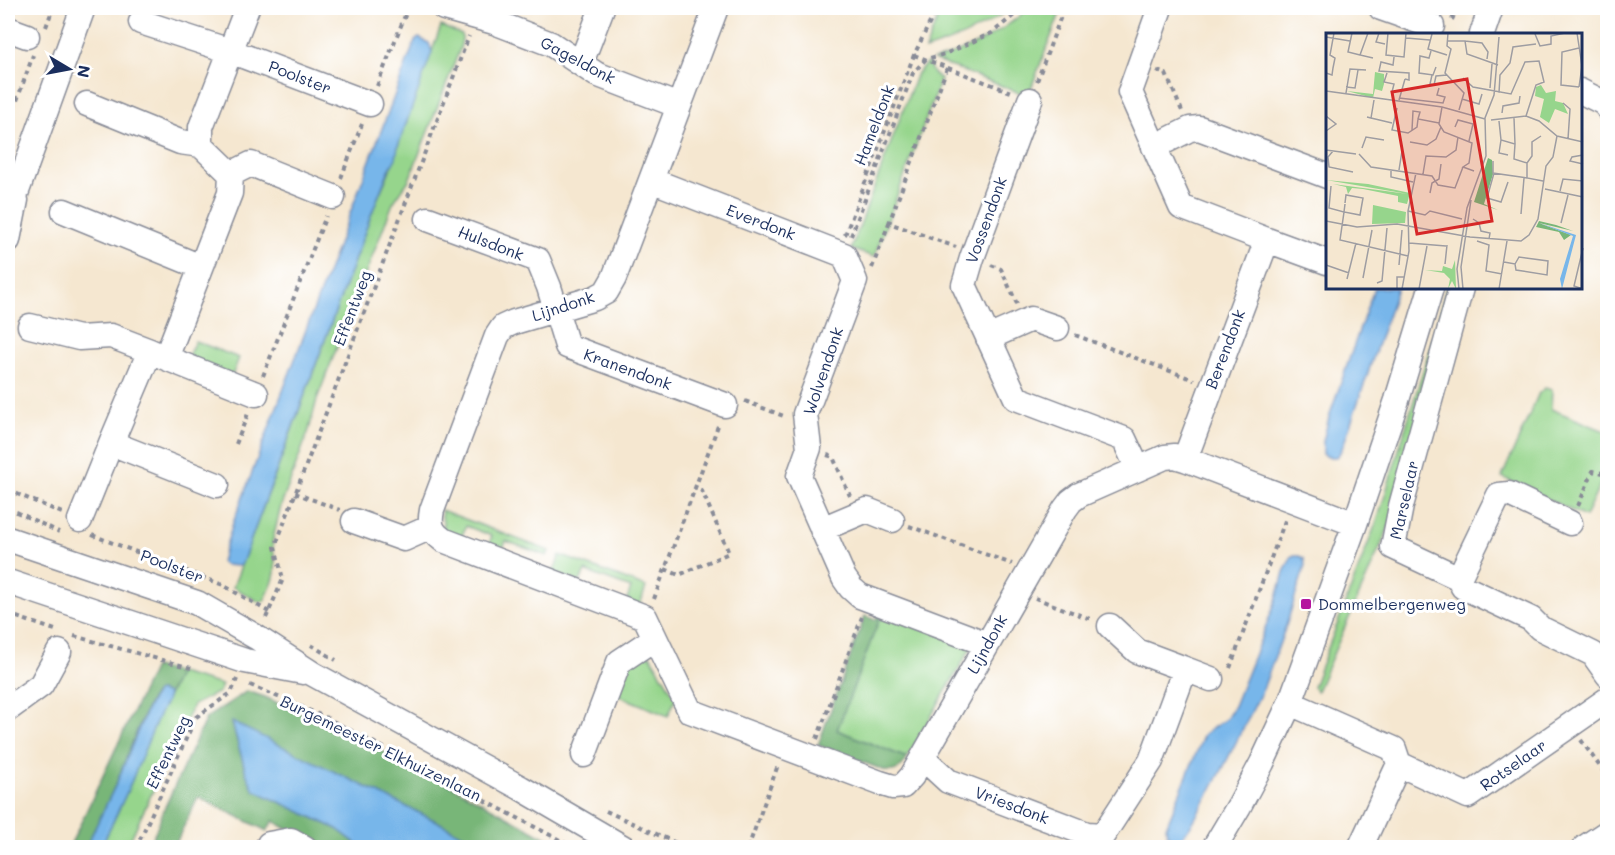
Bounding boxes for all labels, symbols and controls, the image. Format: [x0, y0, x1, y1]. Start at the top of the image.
street label: Gageldonk [537, 31, 619, 88]
inset map [1326, 33, 1582, 290]
north arrow [39, 39, 99, 99]
street label: Poolster [266, 55, 335, 98]
text: N [73, 64, 96, 80]
street label: Hameldonk [848, 81, 899, 168]
street label: Vossendonk [960, 173, 1011, 266]
street label: Everdonk [724, 199, 799, 244]
street label: Hulsdonk [455, 220, 527, 265]
street label: Effentweg [328, 267, 375, 348]
street label: Lijndonk [529, 286, 597, 325]
street label: Berendonk [1200, 306, 1249, 392]
street label: Wolvendonk [798, 324, 847, 418]
street label: Kranendonk [581, 343, 675, 394]
street label: Marselaar [1384, 458, 1423, 541]
street label: Poolster [138, 544, 207, 587]
place label: Dommelbergenweg [1318, 593, 1466, 614]
marker: Dommelbergenweg [1299, 597, 1313, 611]
street label: Lijndonk [962, 610, 1011, 677]
street label: Burgemeester Elkhuizenlaan [277, 690, 485, 805]
street label: Effentweg [141, 712, 194, 792]
street label: Rotselaar [1475, 734, 1550, 795]
street label: Vriesdonk [972, 781, 1052, 828]

